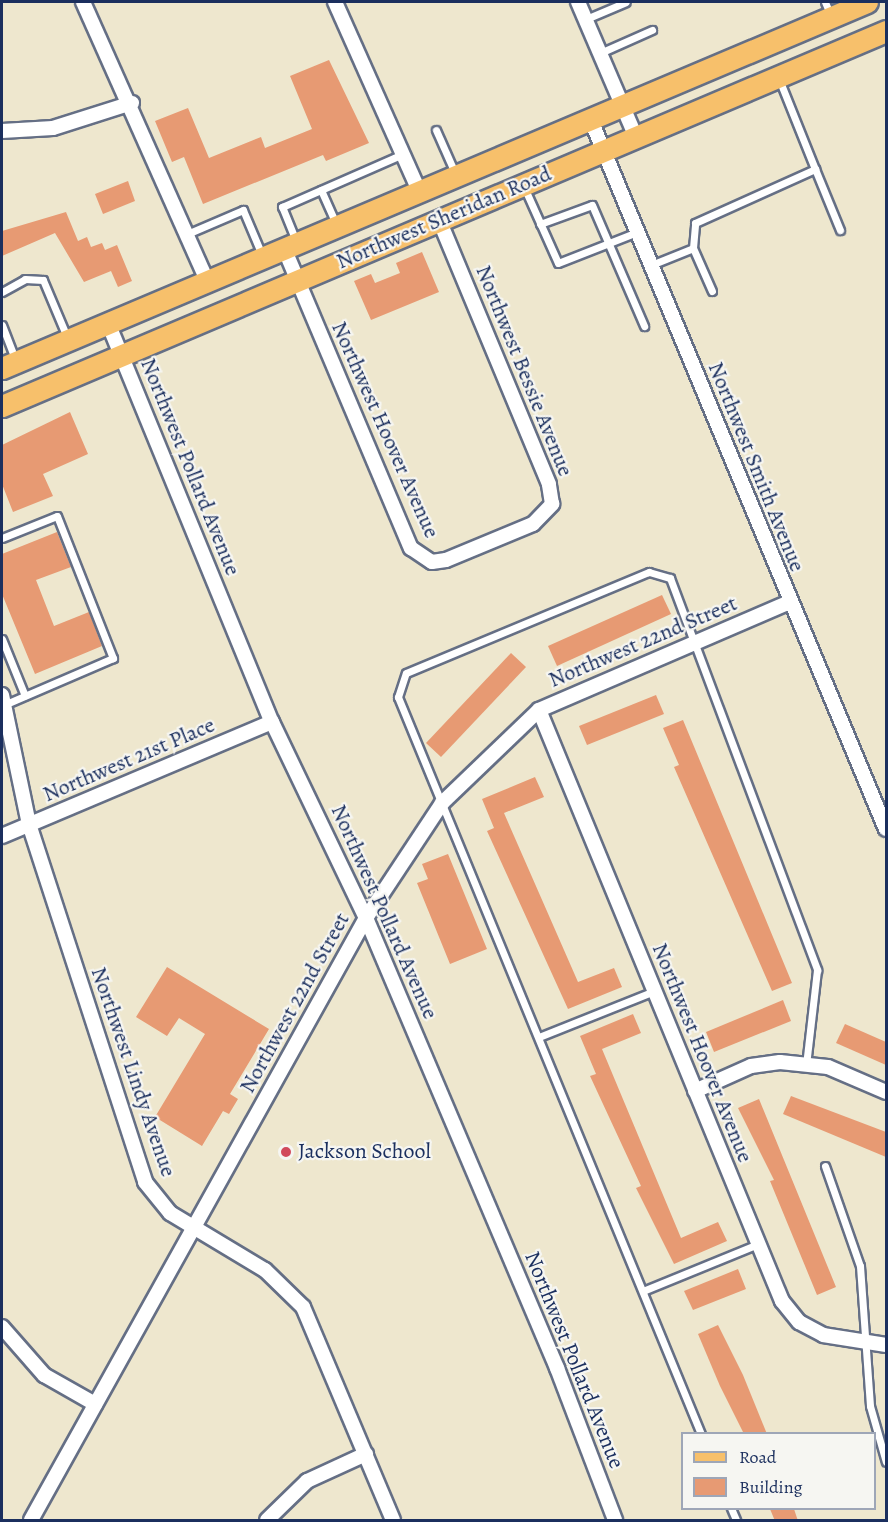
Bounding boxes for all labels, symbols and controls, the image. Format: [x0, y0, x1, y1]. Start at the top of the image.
street label: Northwest Sheridan Road [333, 161, 555, 275]
street label: Northwest Bessie Avenue [470, 262, 578, 480]
street label: Northwest Hoover Avenue [325, 318, 445, 542]
street label: Northwest Pollard Avenue [134, 355, 246, 579]
street label: Northwest Smith Avenue [702, 358, 810, 576]
street label: Northwest 22nd Street [545, 590, 741, 694]
street label: Northwest 21st Place [39, 712, 219, 808]
street label: Northwest Pollard Avenue [325, 801, 443, 1023]
street label: Northwest 22nd Street [234, 908, 356, 1098]
street label: Northwest Hoover Avenue [646, 940, 758, 1166]
street label: Northwest Lindy Avenue [85, 964, 181, 1180]
place label: Jackson School [298, 1139, 431, 1165]
marker: Jackson School [279, 1145, 293, 1159]
street label: Northwest Pollard Avenue [518, 1248, 630, 1472]
legend [681, 1432, 876, 1510]
text: Road [739, 1445, 776, 1469]
text: Building [739, 1475, 803, 1499]

